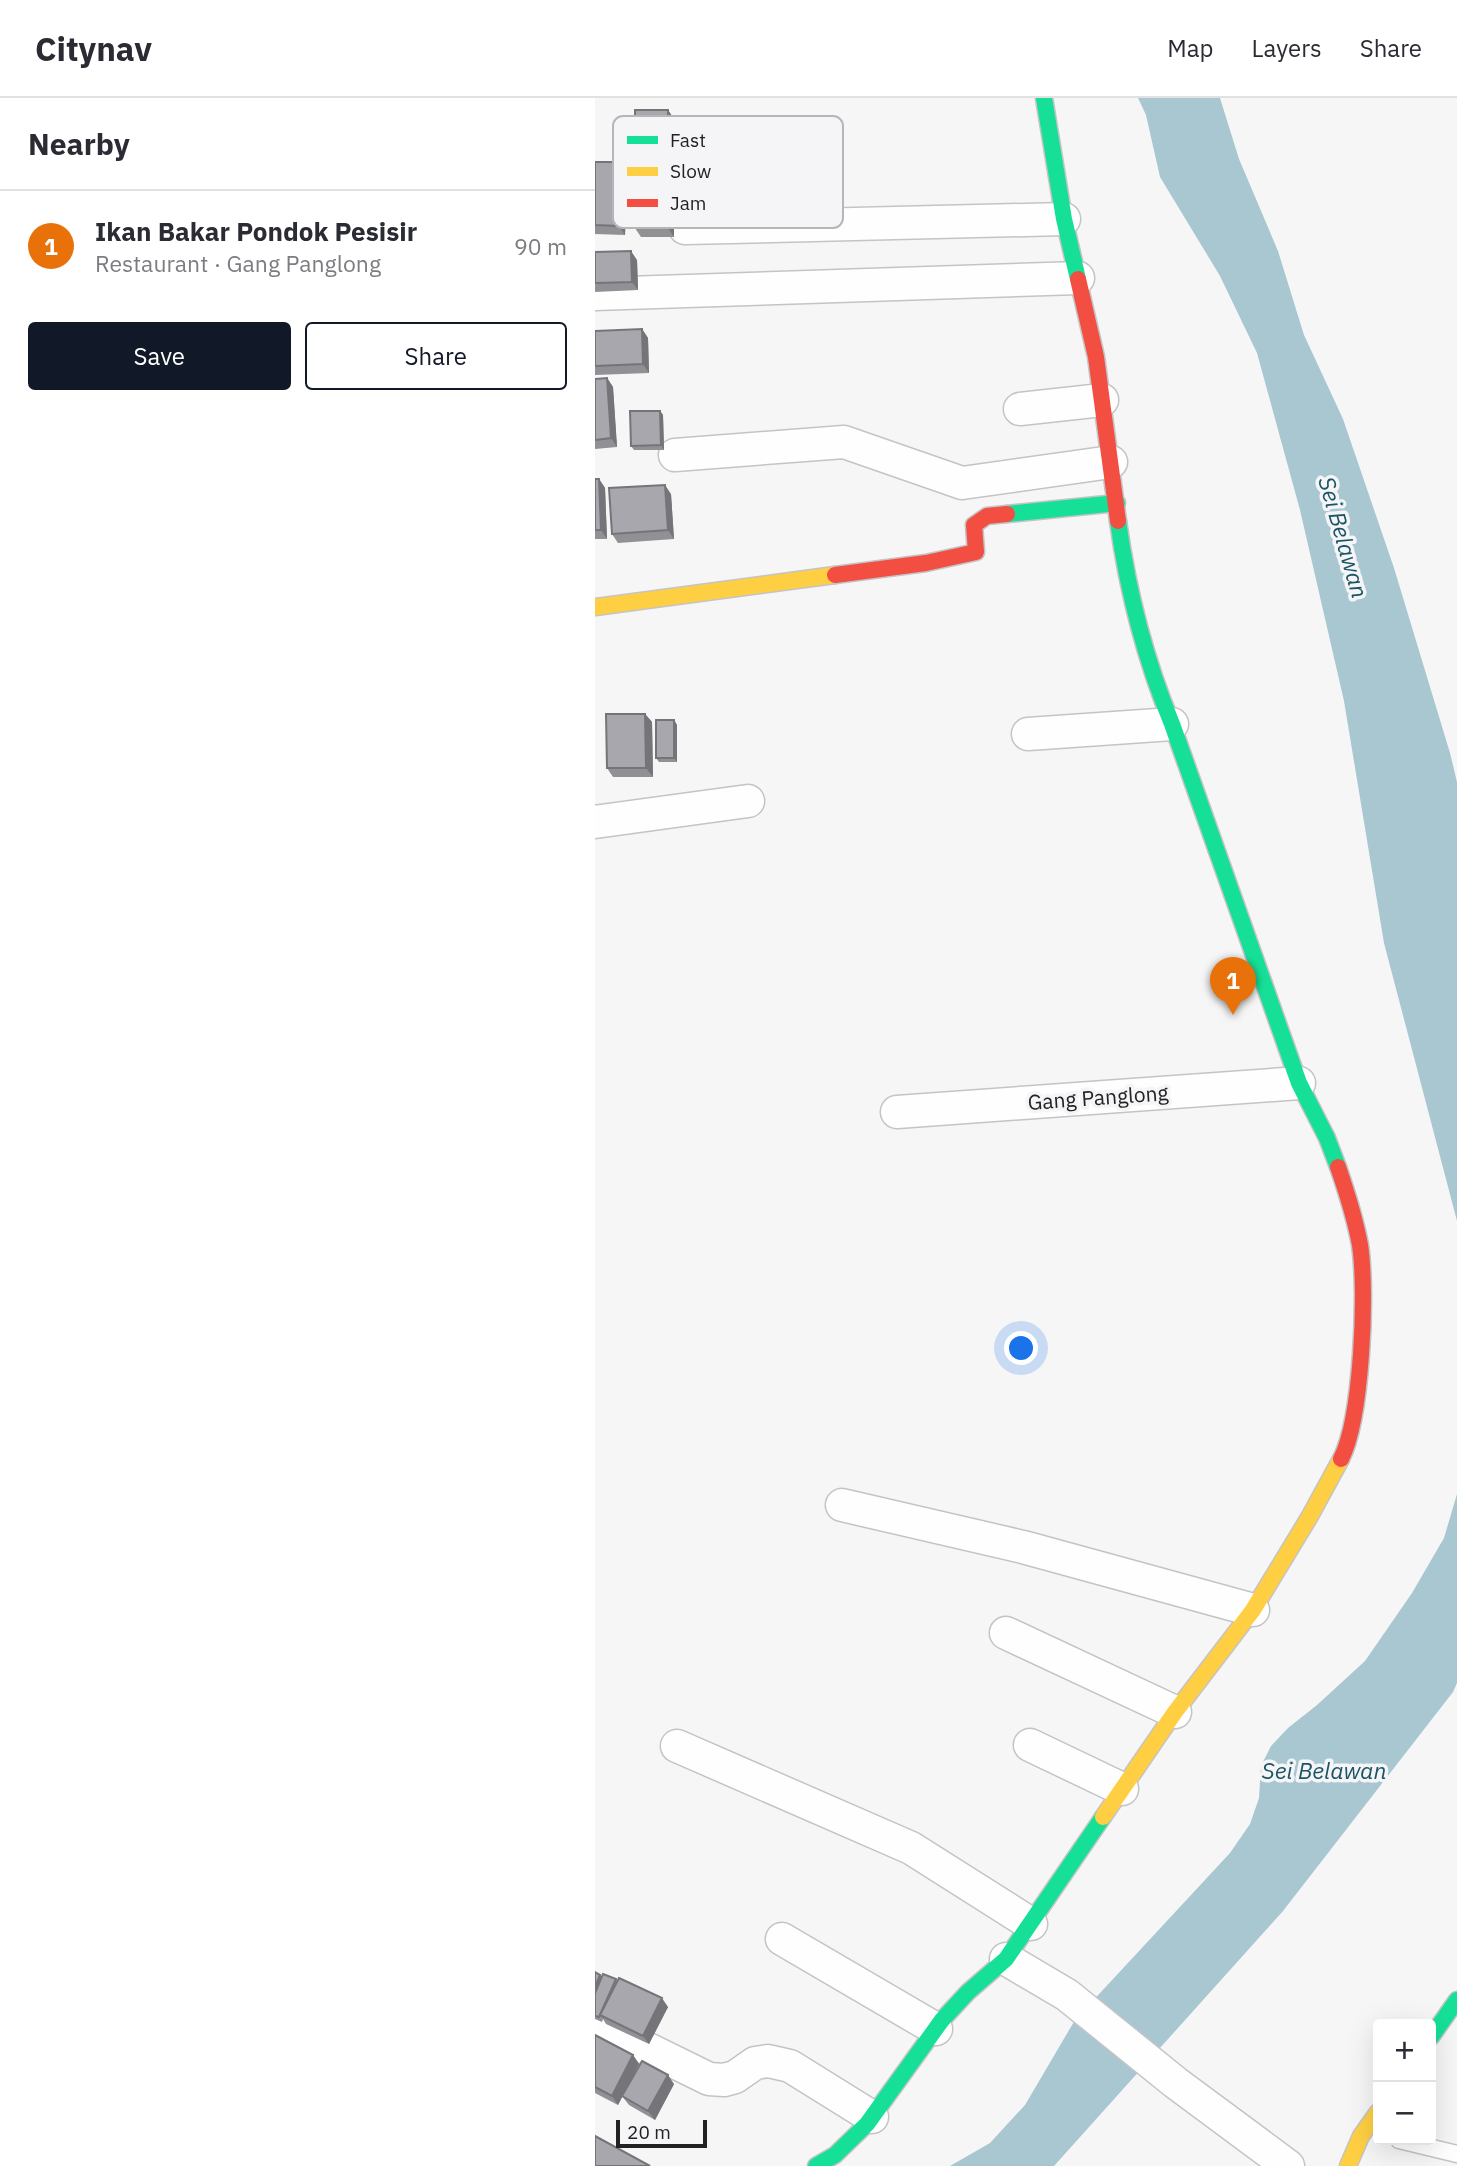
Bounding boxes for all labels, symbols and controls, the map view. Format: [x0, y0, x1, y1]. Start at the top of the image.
text: Citynav [35, 27, 152, 70]
text: Map [1167, 32, 1214, 64]
text: Layers [1252, 32, 1322, 64]
text: Share [1360, 32, 1422, 64]
legend [613, 116, 843, 228]
text: Nearby [28, 124, 130, 163]
text: Fast [670, 128, 706, 152]
text: Slow [670, 159, 711, 183]
text: Jam [670, 191, 706, 215]
text: Ikan Bakar Pondok Pesisir [95, 214, 417, 248]
text: 1 [44, 231, 58, 261]
text: 90 m [514, 231, 567, 261]
text: Restaurant · Gang Panglong [95, 248, 381, 278]
button: Save [28, 322, 291, 390]
button: Share [305, 322, 567, 390]
water label: Sei Belawan [1312, 473, 1376, 601]
pin: 1 [1210, 957, 1256, 1015]
street label: Gang Panglong [1027, 1078, 1169, 1116]
your location [1004, 1331, 1038, 1365]
water label: Sei Belawan [1261, 1755, 1387, 1785]
map controls [1373, 2019, 1436, 2145]
button: + [1373, 2019, 1436, 2082]
button: − [1373, 2082, 1436, 2145]
scale bar [616, 2117, 707, 2149]
text: 20 m [627, 2120, 671, 2144]

